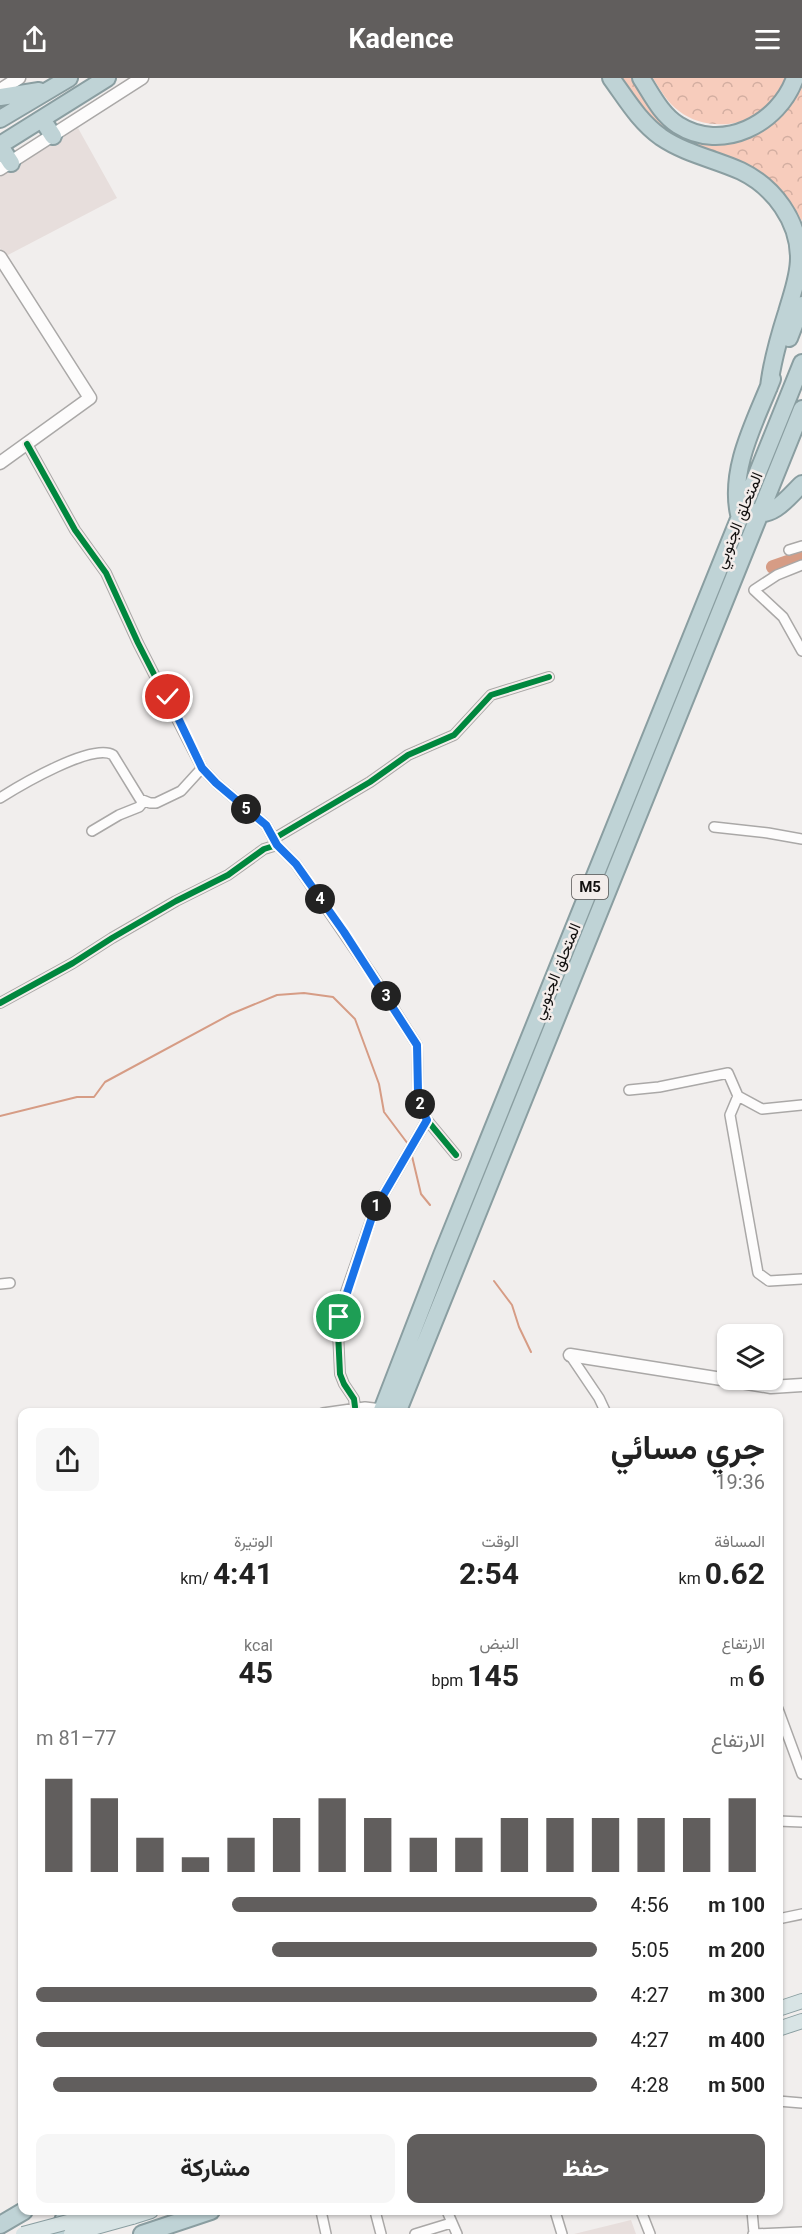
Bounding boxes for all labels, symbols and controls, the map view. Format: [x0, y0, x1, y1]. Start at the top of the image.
icon: share [18, 23, 51, 56]
text: Kadence [348, 23, 454, 55]
icon: menu [751, 23, 784, 56]
street label: المتحلق الجنوبي [710, 469, 770, 573]
pin [142, 671, 193, 722]
icon: check [151, 680, 184, 713]
pin: 5 [231, 794, 261, 824]
text: 5 [241, 799, 251, 818]
road number: M5 [572, 875, 608, 899]
pin: 4 [305, 884, 335, 914]
text: 4 [315, 889, 325, 908]
street label: المتحلق الجنوبي [528, 920, 588, 1024]
pin: 3 [371, 981, 401, 1011]
text: 3 [381, 986, 391, 1005]
pin: 2 [405, 1089, 435, 1119]
text: 2 [415, 1094, 425, 1113]
pin: 1 [361, 1191, 391, 1221]
text: 1 [371, 1196, 381, 1215]
pin [313, 1291, 364, 1342]
icon: arrive [322, 1300, 355, 1333]
map controls [717, 1324, 783, 1390]
button: layers [717, 1324, 783, 1390]
button: share [36, 1428, 99, 1491]
text: جري مسائي [610, 1428, 765, 1467]
text: 19:36 [715, 1470, 765, 1494]
text: الوتيرة [234, 1532, 273, 1551]
text: الوقت [481, 1532, 519, 1551]
text: المسافة [714, 1532, 765, 1551]
text: 4:41 [213, 1556, 273, 1591]
text: 2:54 [459, 1556, 519, 1591]
text: 0.62 [705, 1556, 765, 1591]
text: /km [180, 1569, 213, 1588]
text: km [679, 1569, 705, 1588]
text: النبض [479, 1634, 519, 1653]
text: الارتفاع [722, 1634, 765, 1653]
text: kcal [244, 1636, 273, 1655]
text: 45 [239, 1655, 273, 1690]
text: 145 [467, 1658, 519, 1693]
text: 6 [748, 1658, 765, 1693]
text: bpm [431, 1671, 467, 1690]
text: m [730, 1671, 748, 1690]
text: 77–81 m [36, 1726, 117, 1750]
text: الارتفاع [711, 1728, 765, 1752]
text: 4:56 [630, 1893, 669, 1917]
text: 100 m [708, 1893, 765, 1917]
text: 5:05 [630, 1938, 669, 1962]
text: 200 m [708, 1938, 765, 1962]
text: 4:27 [630, 1983, 669, 2007]
text: 300 m [708, 1983, 765, 2007]
text: 4:27 [630, 2028, 669, 2052]
text: 400 m [708, 2028, 765, 2052]
text: 4:28 [630, 2073, 669, 2097]
text: 500 m [708, 2073, 765, 2097]
button: مشاركة [36, 2134, 395, 2203]
button: حفظ [407, 2134, 765, 2203]

